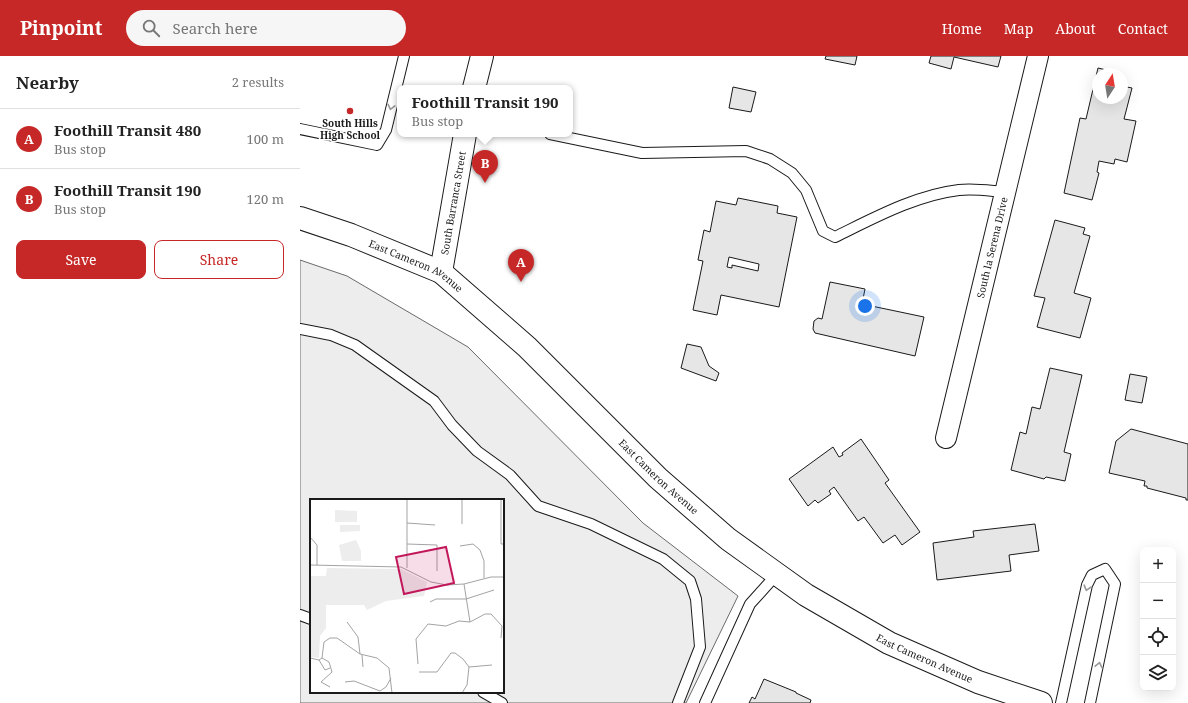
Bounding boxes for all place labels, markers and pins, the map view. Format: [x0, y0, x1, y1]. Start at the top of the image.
marker: South Hills High School [345, 106, 355, 116]
place label: South Hills High School [320, 116, 381, 142]
pin: B [472, 150, 498, 183]
pin: A [508, 249, 534, 282]

